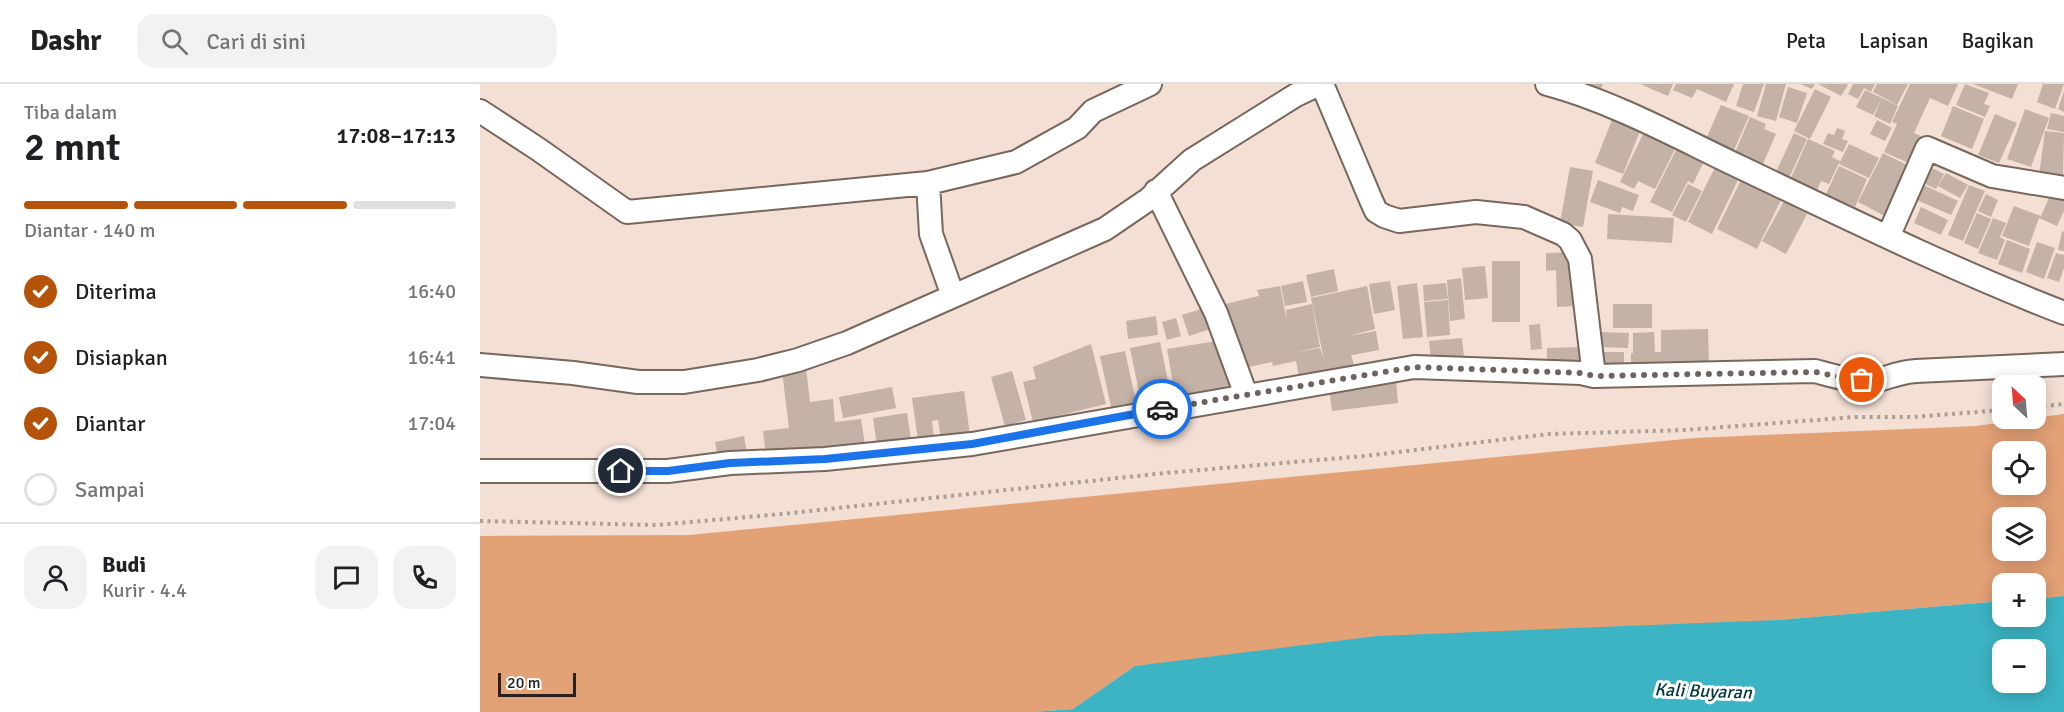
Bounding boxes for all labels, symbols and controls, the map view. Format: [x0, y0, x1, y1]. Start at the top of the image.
search box [137, 14, 557, 68]
text: Dashr [30, 24, 101, 58]
icon: search [158, 25, 191, 58]
text: Cari di sini [206, 28, 306, 55]
text: Peta [1786, 28, 1826, 54]
text: Lapisan [1859, 28, 1928, 54]
text: Bagikan [1961, 28, 2034, 54]
text: Tiba dalam [24, 100, 117, 125]
text: 17:08–17:13 [337, 122, 456, 149]
text: 2 mnt [24, 123, 120, 171]
text: Diantar · 140 m [24, 218, 156, 243]
icon: check [24, 275, 57, 308]
text: Diterima [75, 278, 157, 305]
text: 16:40 [407, 279, 456, 304]
icon: check [24, 341, 57, 374]
text: Disiapkan [75, 344, 168, 371]
text: 16:41 [407, 345, 456, 370]
pin [1836, 354, 1887, 405]
icon: bag [1845, 363, 1878, 396]
north arrow [1992, 375, 2046, 429]
map controls [1992, 375, 2046, 693]
courier [1132, 379, 1192, 439]
icon: car [1146, 393, 1179, 426]
icon: check [24, 407, 57, 440]
text: Diantar [75, 410, 145, 437]
text: 17:04 [407, 411, 456, 436]
button: locate [1992, 441, 2046, 495]
pin [595, 445, 646, 496]
icon: home [604, 454, 637, 487]
text: Sampai [75, 476, 145, 503]
button: layers [1992, 507, 2046, 561]
button: person [24, 546, 87, 609]
button: chat [315, 546, 378, 609]
button: phone [393, 546, 456, 609]
text: Budi [102, 551, 146, 578]
button: + [1992, 573, 2046, 627]
text: Kurir · 4.4 [102, 578, 187, 603]
button: − [1992, 639, 2046, 693]
scale bar [498, 670, 576, 698]
text: 20 m [507, 673, 541, 693]
water label: Kali Buyaran [1654, 678, 1753, 704]

